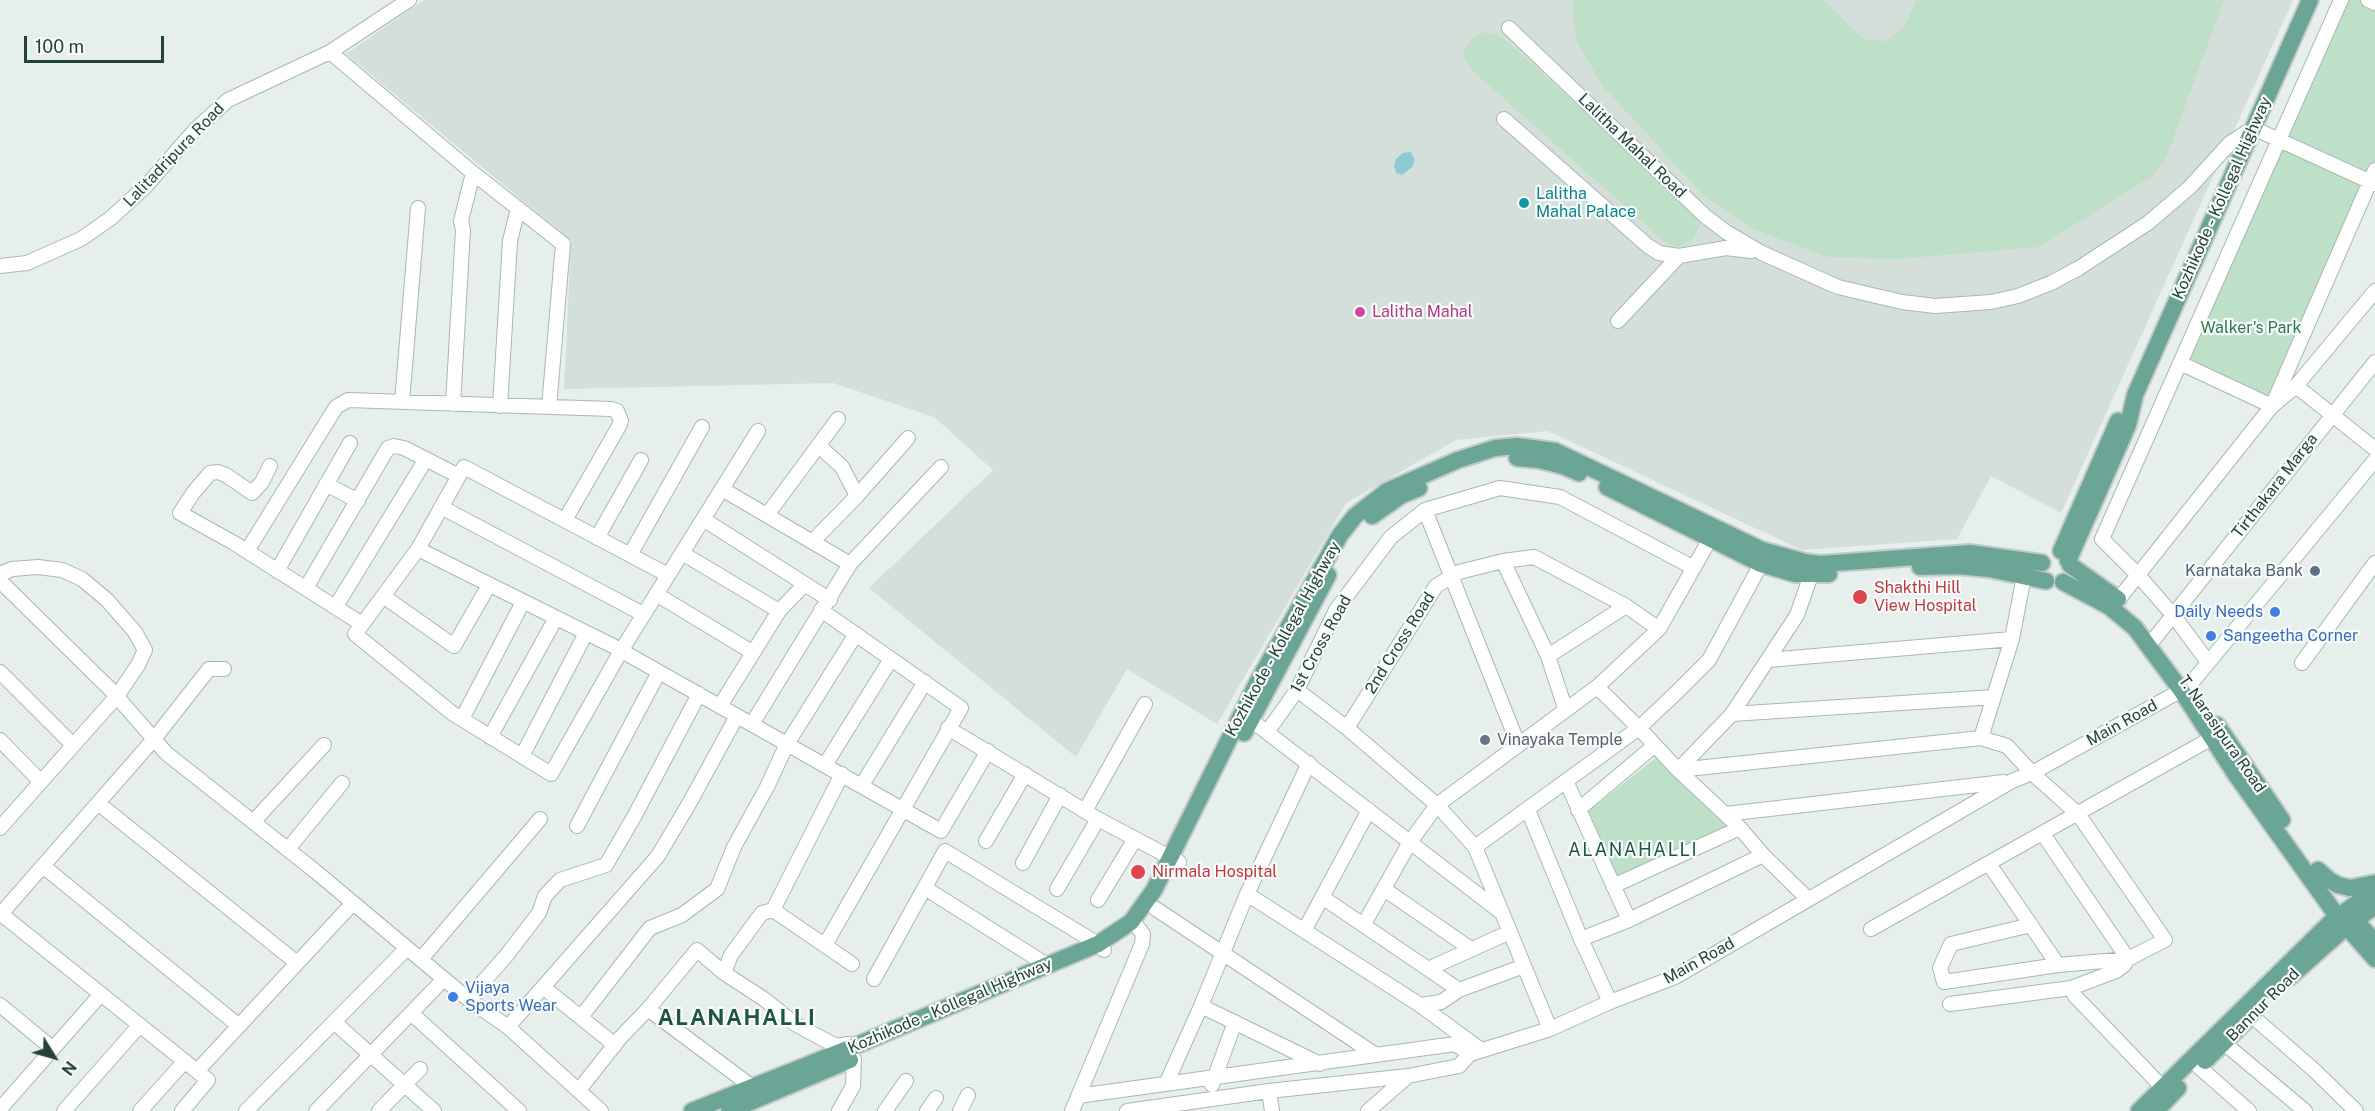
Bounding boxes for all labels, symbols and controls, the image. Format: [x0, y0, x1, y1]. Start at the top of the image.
scale bar [27, 24, 166, 62]
text: 100 m [35, 36, 84, 57]
street label: Lalitha Mahal Road [1574, 90, 1690, 202]
street label: Kozhikode - Kollegal Highway [2169, 94, 2275, 302]
street label: Lalitadripura Road [119, 99, 229, 211]
place label: Lalitha Mahal Palace [1536, 184, 1636, 222]
marker: Lalitha Mahal Palace [1517, 196, 1531, 210]
place label: Lalitha Mahal [1372, 302, 1473, 322]
marker: Lalitha Mahal [1353, 305, 1367, 319]
park label: Walker's Park [2200, 318, 2302, 338]
street label: Tirthakara Marga [2228, 430, 2322, 542]
street label: Kozhikode - Kollegal Highway [1221, 538, 1345, 740]
place label: Karnataka Bank [2185, 561, 2303, 581]
marker: Karnataka Bank [2308, 564, 2322, 578]
place label: Shakthi Hill View Hospital [1874, 578, 1977, 616]
marker: Shakthi Hill View Hospital [1851, 588, 1869, 606]
street label: 2nd Cross Road [1361, 589, 1439, 697]
street label: 1st Cross Road [1286, 592, 1356, 696]
place label: Daily Needs [2174, 602, 2263, 622]
marker: Daily Needs [2268, 605, 2282, 619]
place label: Sangeetha Corner [2223, 626, 2358, 646]
marker: Sangeetha Corner [2204, 629, 2218, 643]
street label: T. Narasipura Road [2174, 672, 2270, 796]
street label: Main Road [2083, 696, 2161, 750]
place label: Vinayaka Temple [1497, 730, 1623, 750]
marker: Vinayaka Temple [1478, 733, 1492, 747]
district label: ALANAHALLI [1568, 839, 1698, 861]
place label: Nirmala Hospital [1152, 862, 1277, 882]
marker: Nirmala Hospital [1129, 863, 1147, 881]
street label: Main Road [1660, 934, 1738, 988]
street label: Kozhikode - Kollegal Highway [845, 954, 1055, 1058]
street label: Bannur Road [2222, 964, 2304, 1046]
place label: Vijaya Sports Wear [465, 978, 557, 1016]
marker: Vijaya Sports Wear [446, 990, 460, 1004]
district label: ALANAHALLI [658, 1005, 816, 1031]
north arrow [24, 1027, 84, 1087]
text: N [57, 1057, 80, 1079]

